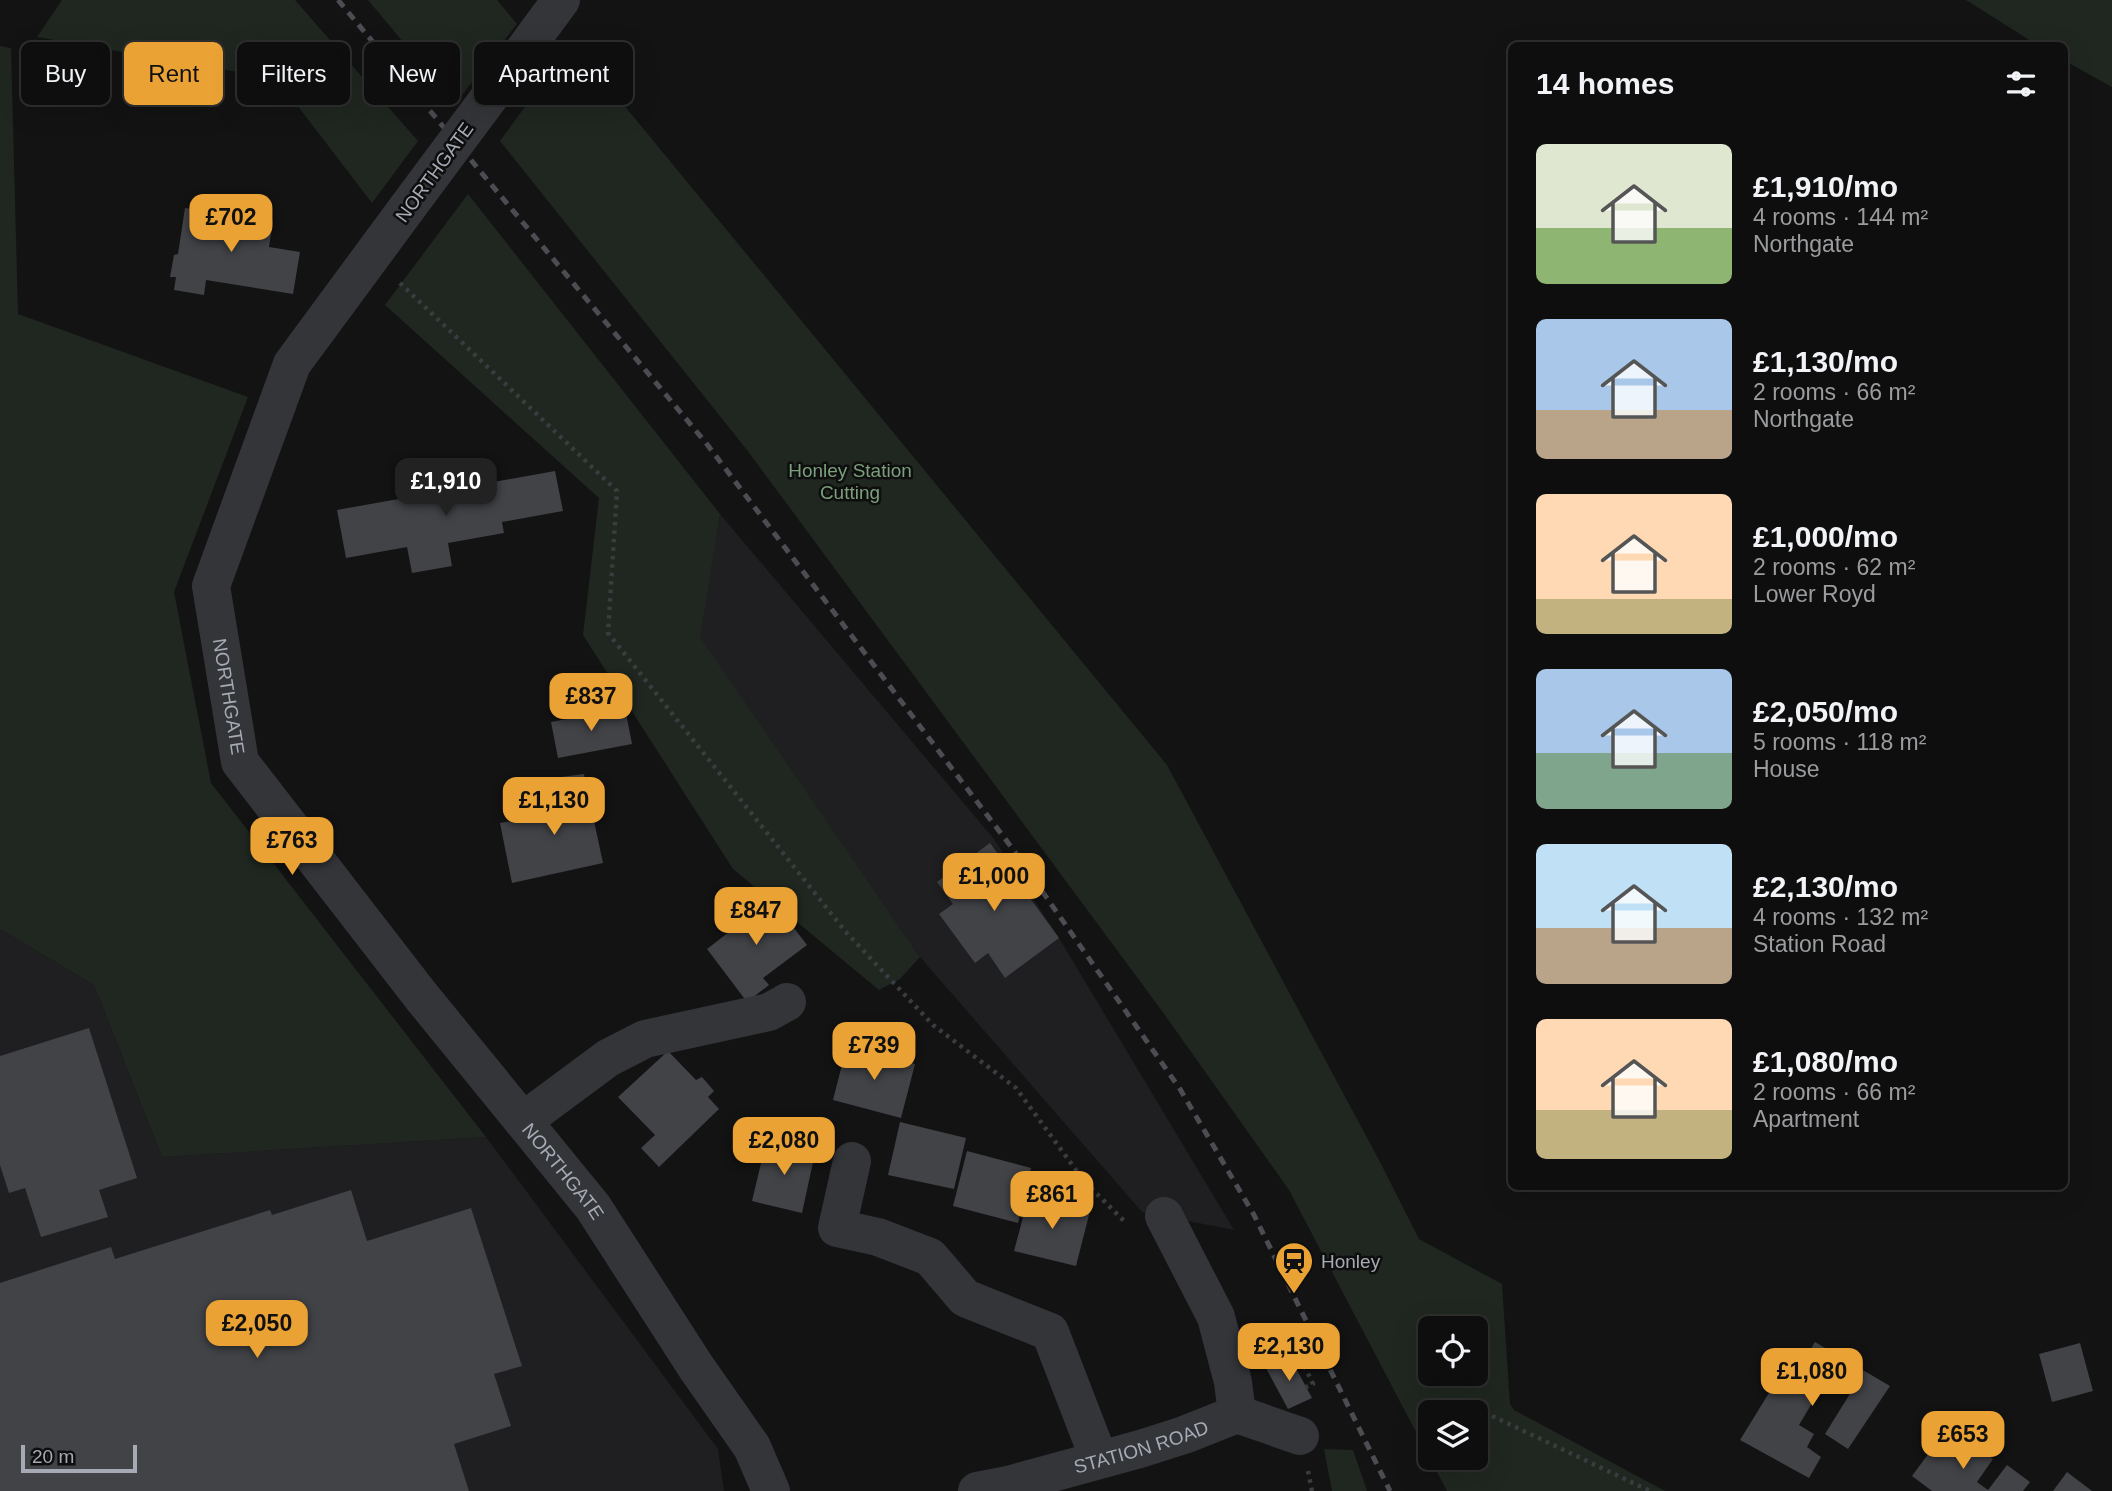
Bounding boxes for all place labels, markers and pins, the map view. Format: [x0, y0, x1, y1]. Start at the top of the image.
pin: £702 [190, 194, 272, 254]
pin: £1,910 [389, 458, 503, 518]
pin: £837 [550, 674, 632, 733]
pin: £1,130 [497, 778, 611, 837]
pin: £763 [251, 818, 333, 877]
pin: £1,000 [937, 853, 1051, 913]
pin: £847 [715, 888, 797, 947]
pin: £739 [833, 1023, 915, 1082]
pin: £2,080 [727, 1118, 841, 1177]
pin: £861 [1011, 1172, 1093, 1231]
station icon: Honley [1273, 1240, 1315, 1295]
place label: Honley [1321, 1251, 1381, 1272]
pin: £2,050 [200, 1300, 314, 1360]
pin: £2,130 [1232, 1324, 1346, 1383]
pin: £1,080 [1755, 1348, 1869, 1408]
pin: £653 [1922, 1412, 2004, 1471]

